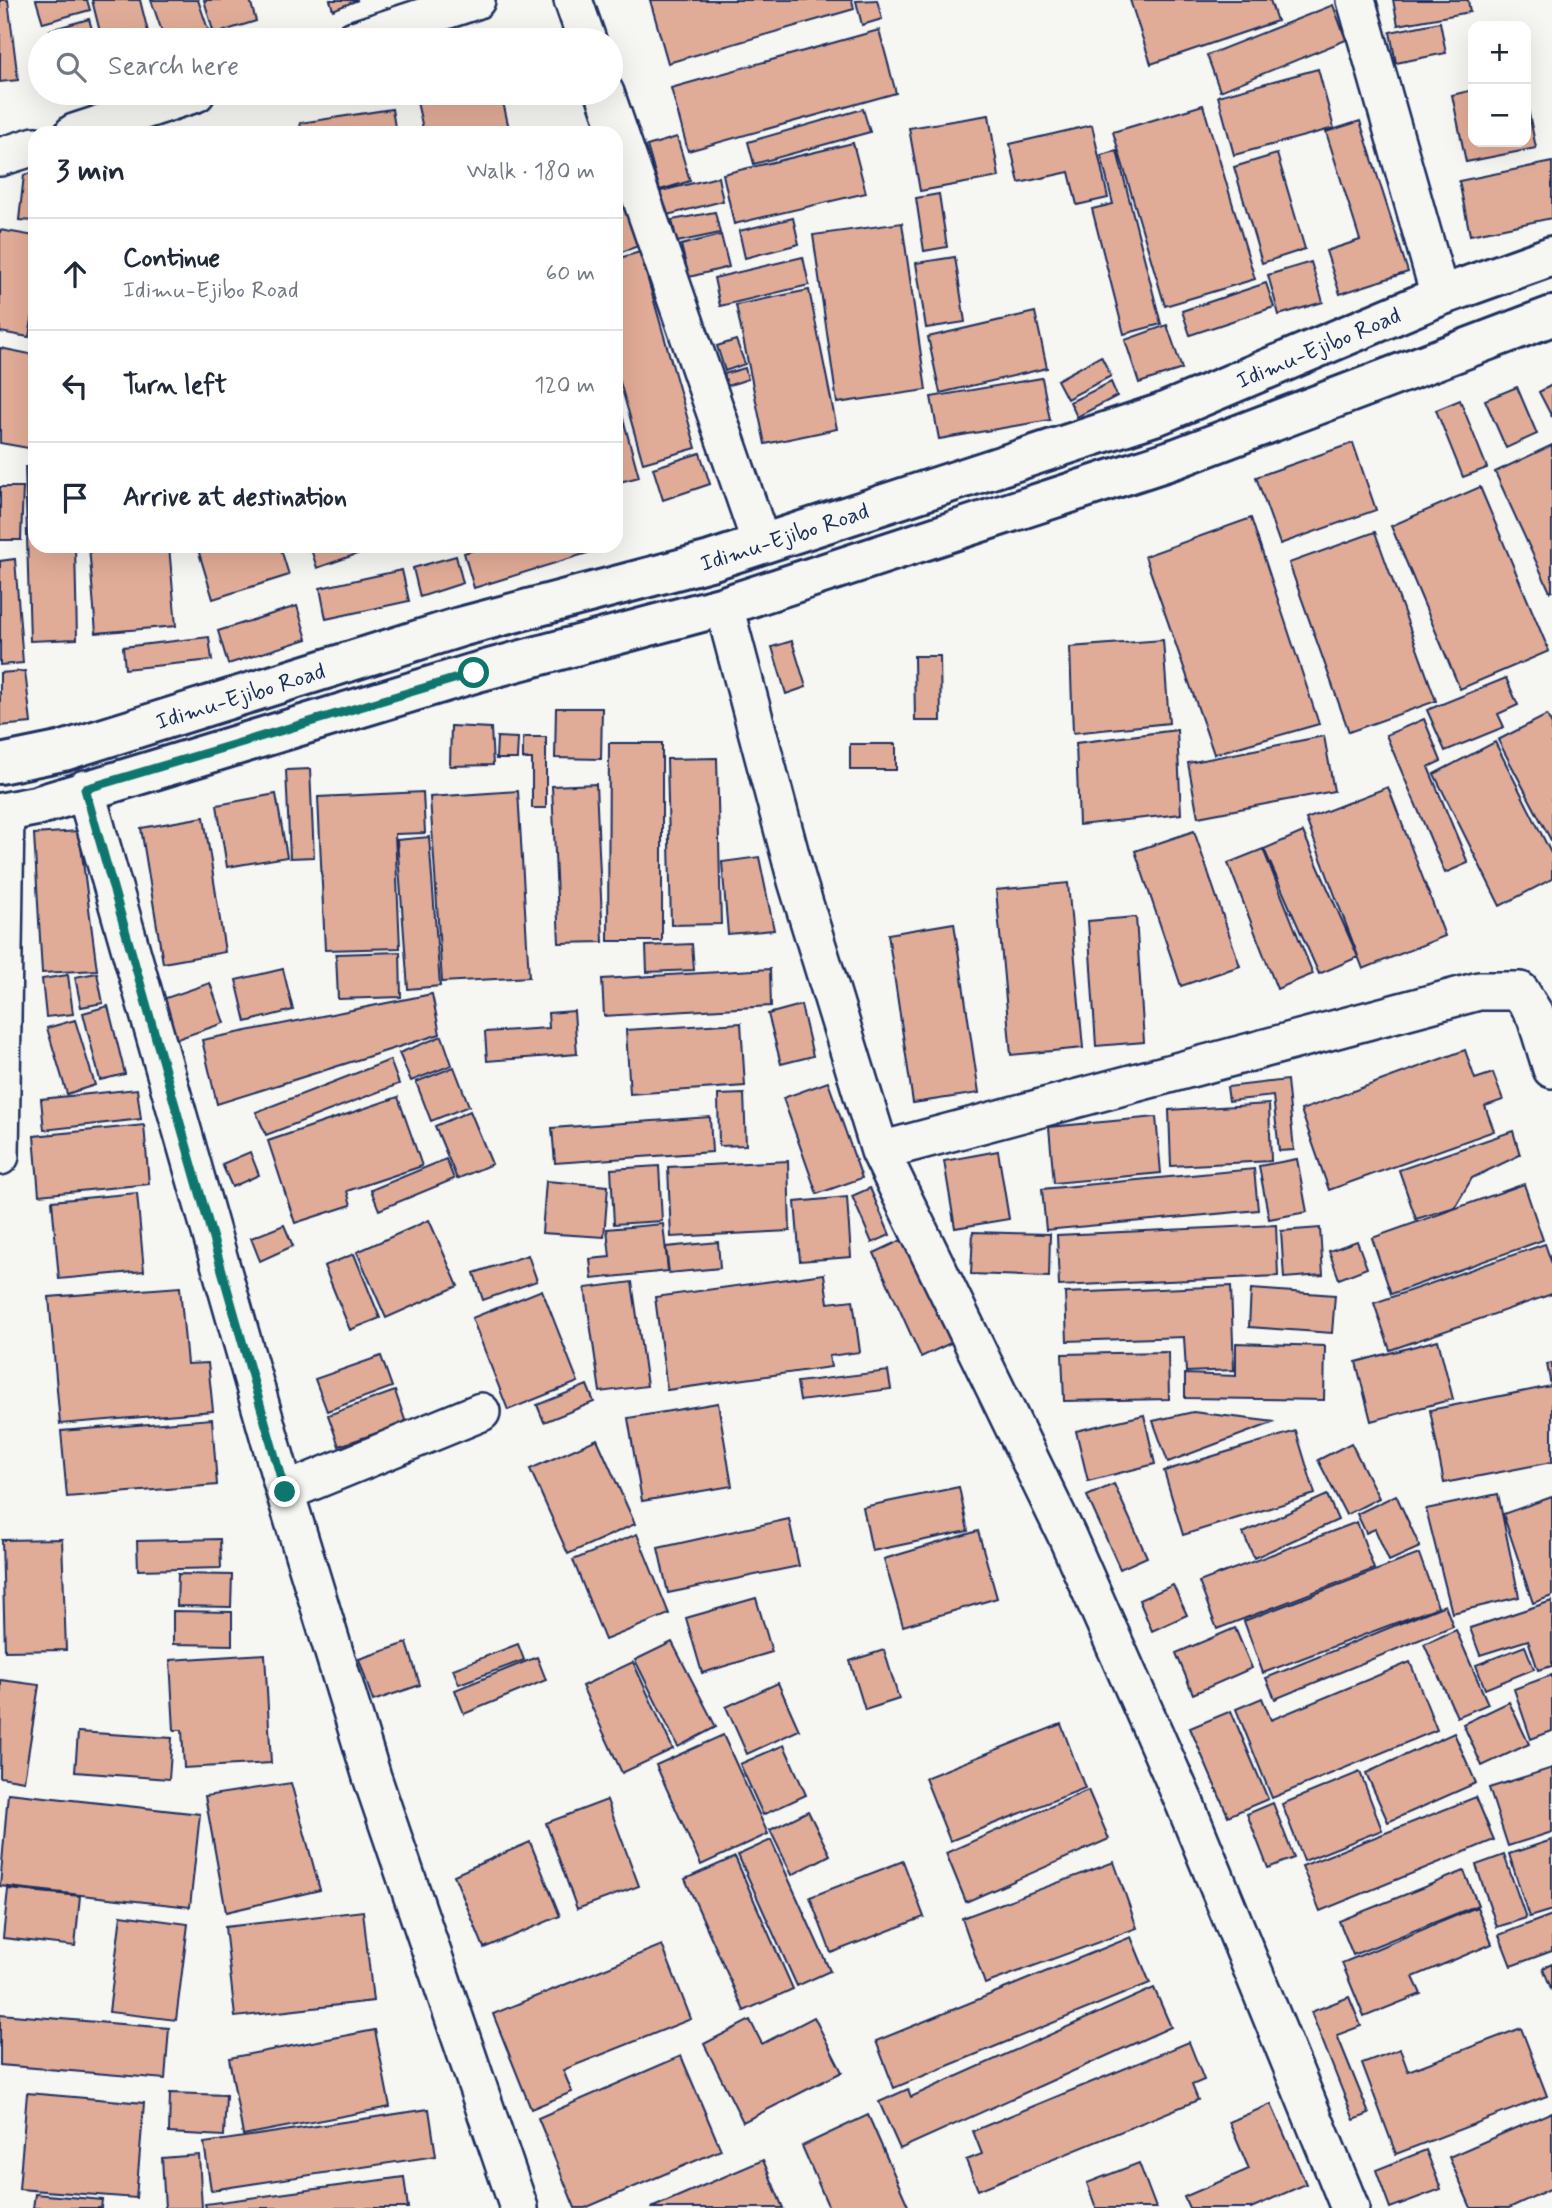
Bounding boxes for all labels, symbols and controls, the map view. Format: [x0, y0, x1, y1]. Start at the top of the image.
map controls [1468, 21, 1531, 147]
button: + [1468, 21, 1531, 84]
search box [28, 28, 623, 105]
icon: search [52, 48, 90, 86]
text: Search here [108, 50, 239, 84]
button: − [1468, 84, 1531, 147]
text: 3 min [56, 152, 125, 191]
text: Walk · 180 m [466, 157, 595, 187]
text: Continue [123, 242, 220, 276]
icon: ahead [56, 255, 94, 293]
text: 60 m [546, 259, 595, 289]
text: Idimu-Ejibo Road [123, 276, 299, 306]
street label: Idimu-Ejibo Road [1232, 301, 1406, 397]
icon: left [56, 367, 94, 405]
text: Turn left [123, 369, 227, 403]
text: 120 m [534, 371, 595, 401]
icon: arrive [56, 479, 94, 517]
text: Arrive at destination [123, 481, 347, 515]
street label: Idimu-Ejibo Road [697, 497, 873, 580]
street label: Idimu-Ejibo Road [153, 657, 329, 738]
route start [458, 657, 489, 688]
route end [269, 1476, 300, 1507]

